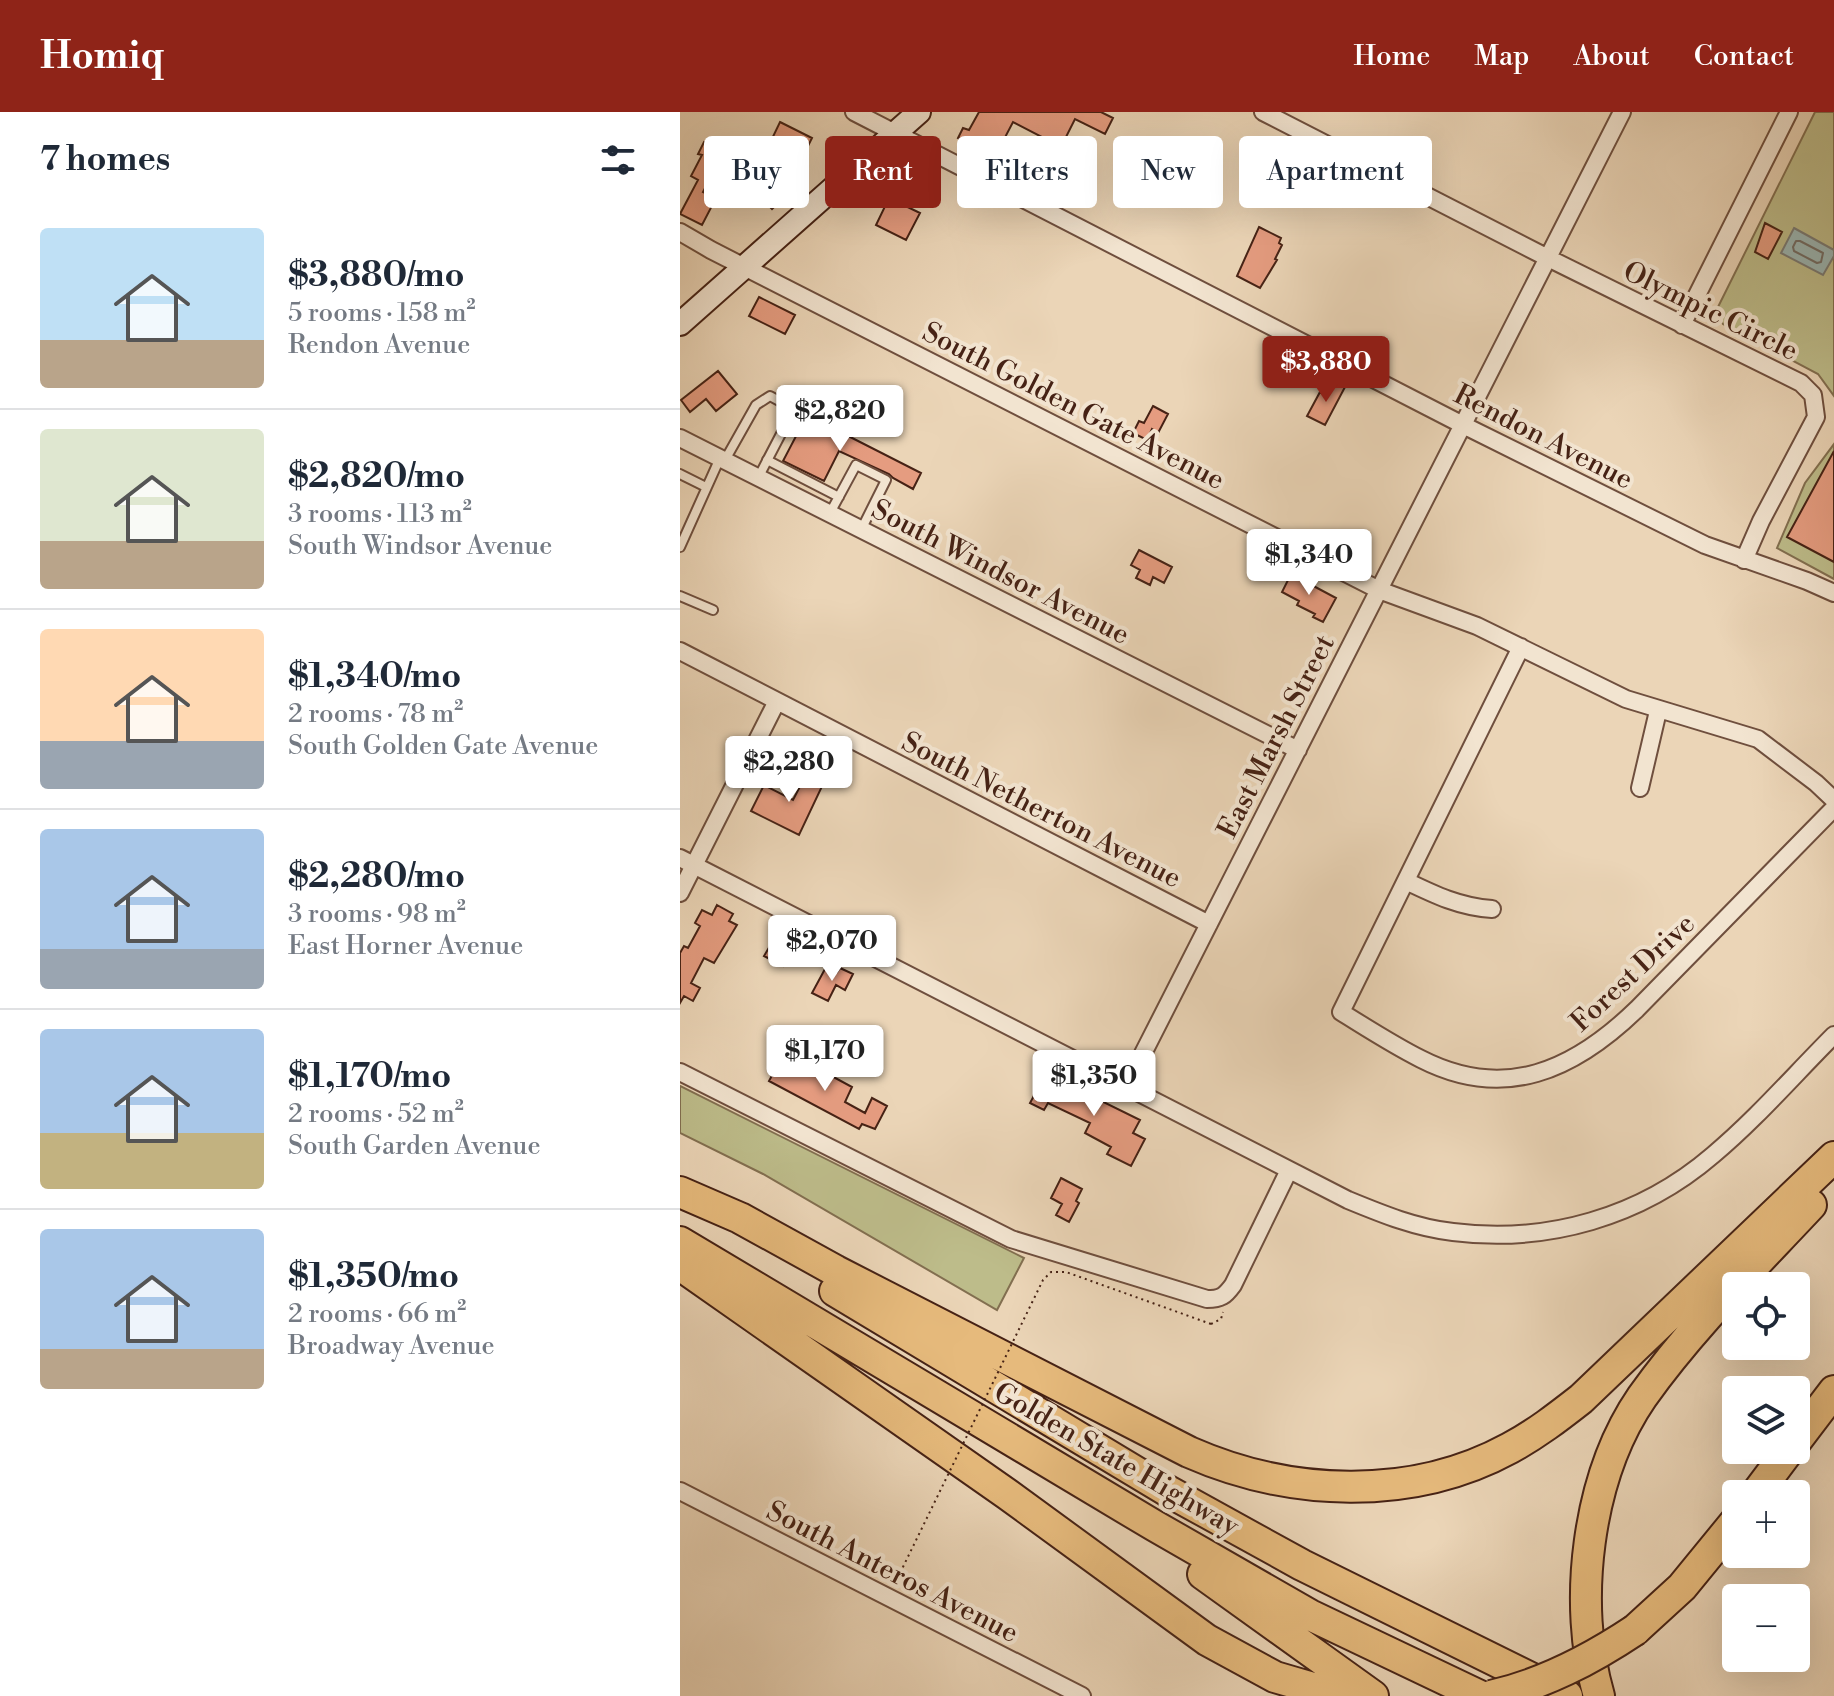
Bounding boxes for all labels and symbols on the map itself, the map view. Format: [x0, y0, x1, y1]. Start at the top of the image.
street label: Olympic Circle [1617, 254, 1804, 369]
street label: South Golden Gate Avenue [916, 315, 1230, 498]
pin: $3,880 [1261, 336, 1391, 404]
street label: Rendon Avenue [1448, 377, 1639, 497]
pin: $2,820 [775, 385, 905, 453]
street label: South Windsor Avenue [865, 492, 1135, 653]
pin: $1,340 [1244, 529, 1374, 597]
street label: East Marsh Street [1210, 629, 1343, 844]
street label: South Netherton Avenue [896, 725, 1187, 896]
pin: $2,280 [724, 736, 854, 804]
street label: Forest Drive [1563, 907, 1703, 1040]
pin: $2,070 [767, 915, 897, 983]
pin: $1,170 [760, 1025, 890, 1093]
pin: $1,350 [1029, 1050, 1159, 1118]
street label: Golden State Highway [988, 1375, 1245, 1544]
street label: South Anteros Avenue [761, 1494, 1024, 1651]

